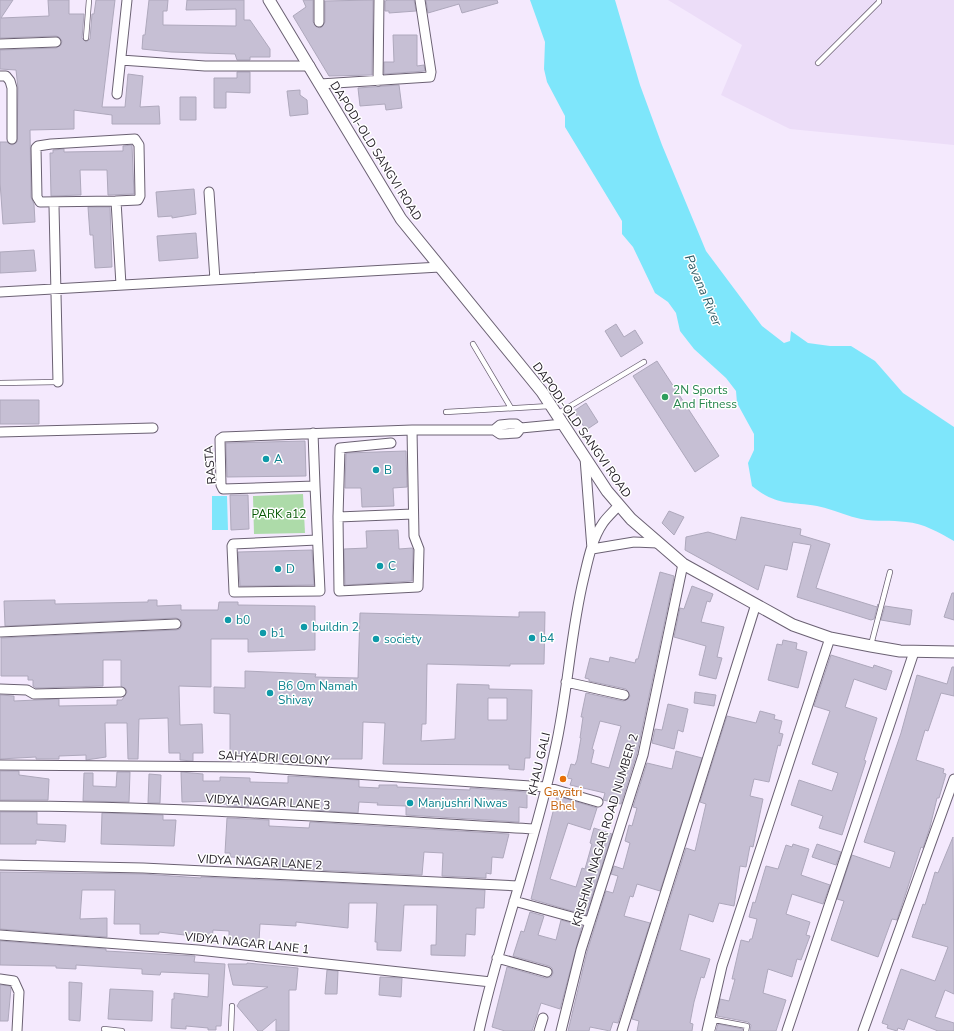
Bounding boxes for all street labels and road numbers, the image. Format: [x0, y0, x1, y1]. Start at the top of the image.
street label: DAPODI-OLD SANGVI ROAD [326, 78, 426, 224]
street label: DAPODI-OLD SANGVI ROAD [529, 359, 635, 501]
street label: RASTA [200, 445, 220, 485]
street label: KHAU GALI [524, 731, 554, 797]
street label: KRISHNA NAGAR ROAD NUMBER 2 [568, 732, 642, 928]
street label: SAHYADRI COLONY [218, 747, 331, 769]
street label: VIDYA NAGAR LANE 3 [204, 791, 331, 813]
street label: VIDYA NAGAR LANE 2 [196, 851, 323, 873]
street label: VIDYA NAGAR LANE 1 [183, 928, 310, 957]

